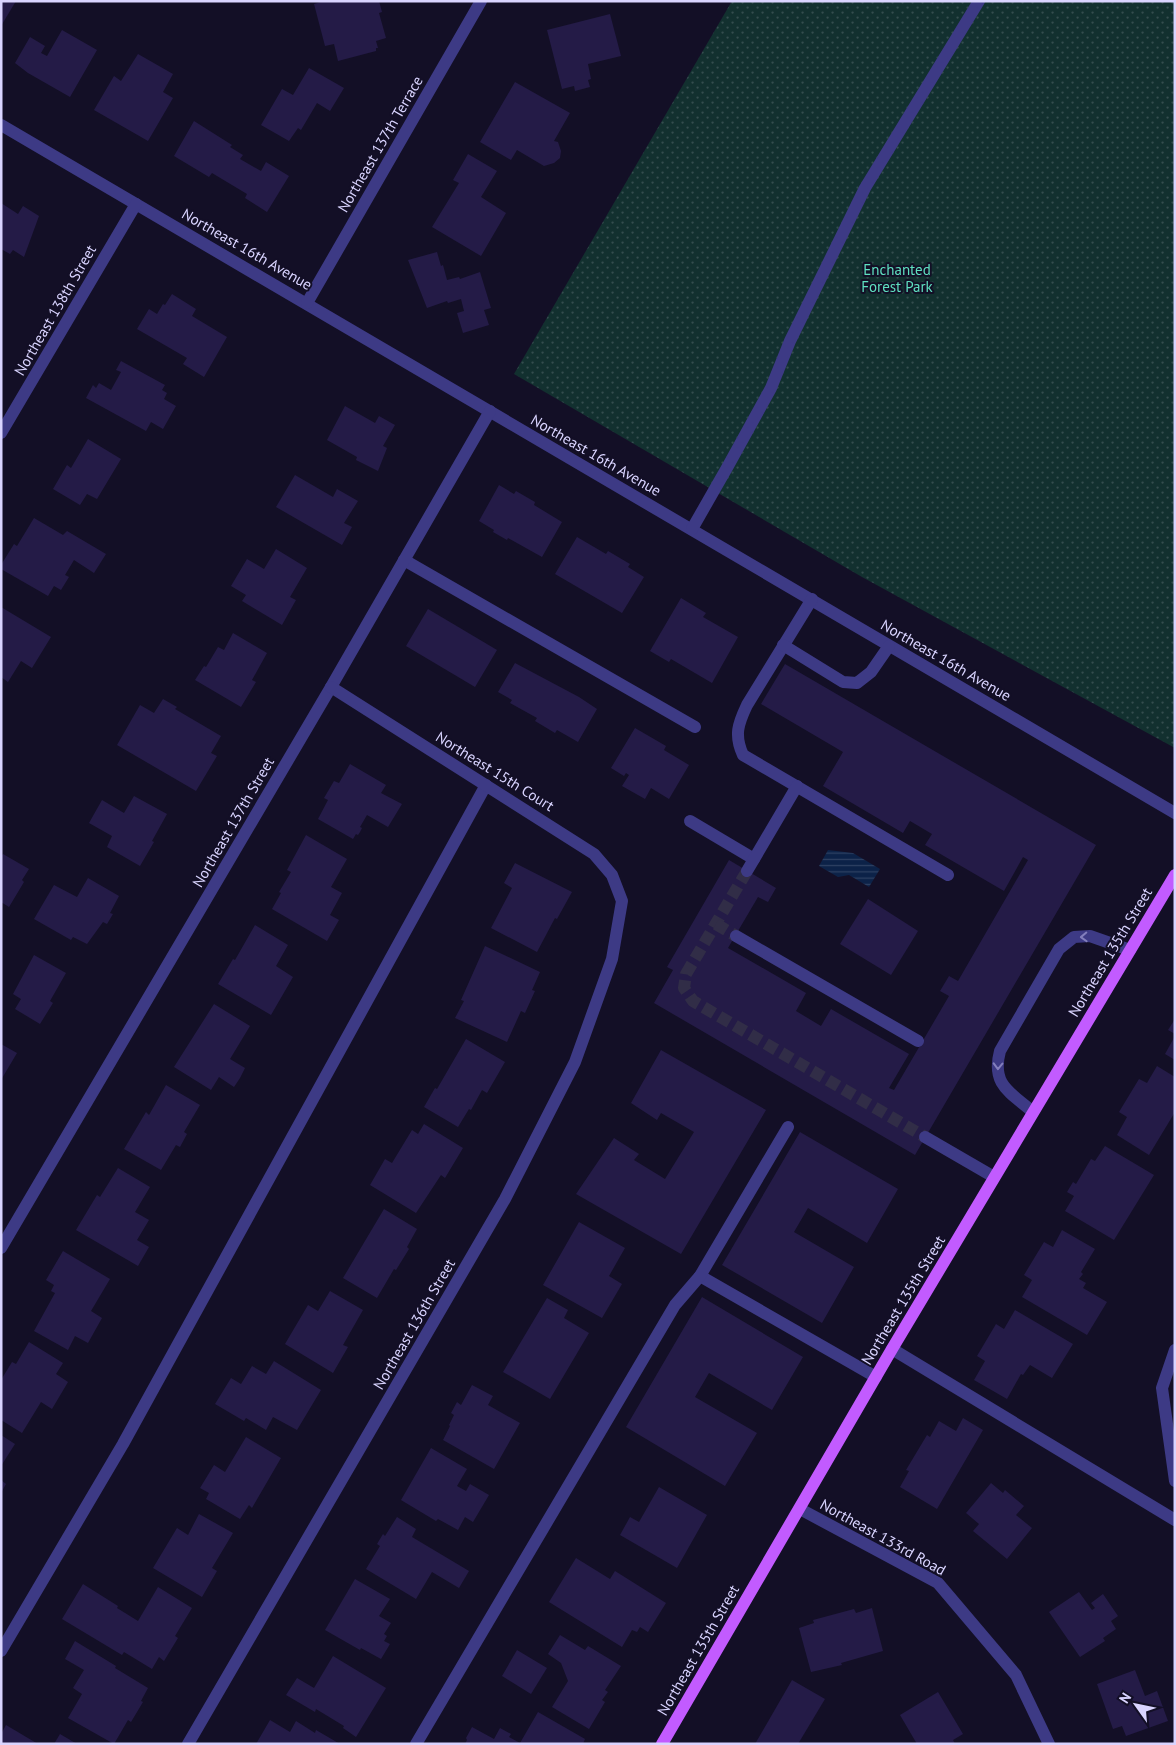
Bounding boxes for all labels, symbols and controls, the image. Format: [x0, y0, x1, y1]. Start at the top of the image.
street label: Northeast 137th Terrace [333, 72, 427, 216]
street label: Northeast 16th Avenue [178, 204, 316, 294]
street label: Northeast 138th Street [10, 241, 100, 379]
park label: Enchanted Forest Park [861, 260, 934, 296]
street label: Northeast 16th Avenue [527, 410, 665, 500]
street label: Northeast 16th Avenue [877, 615, 1015, 705]
street label: Northeast 15th Court [432, 727, 558, 815]
street label: Northeast 137th Street [188, 754, 278, 890]
street label: Northeast 135th Street [1064, 884, 1156, 1020]
one-way arrow [1079, 932, 1087, 942]
one-way arrow [993, 1063, 1003, 1071]
street label: Northeast 135th Street [857, 1232, 949, 1368]
street label: Northeast 136th Street [369, 1255, 459, 1393]
street label: Northeast 133rd Road [817, 1495, 949, 1579]
street label: Northeast 135th Street [653, 1581, 743, 1719]
north arrow [1111, 1680, 1161, 1730]
text: N [1115, 1689, 1135, 1707]

